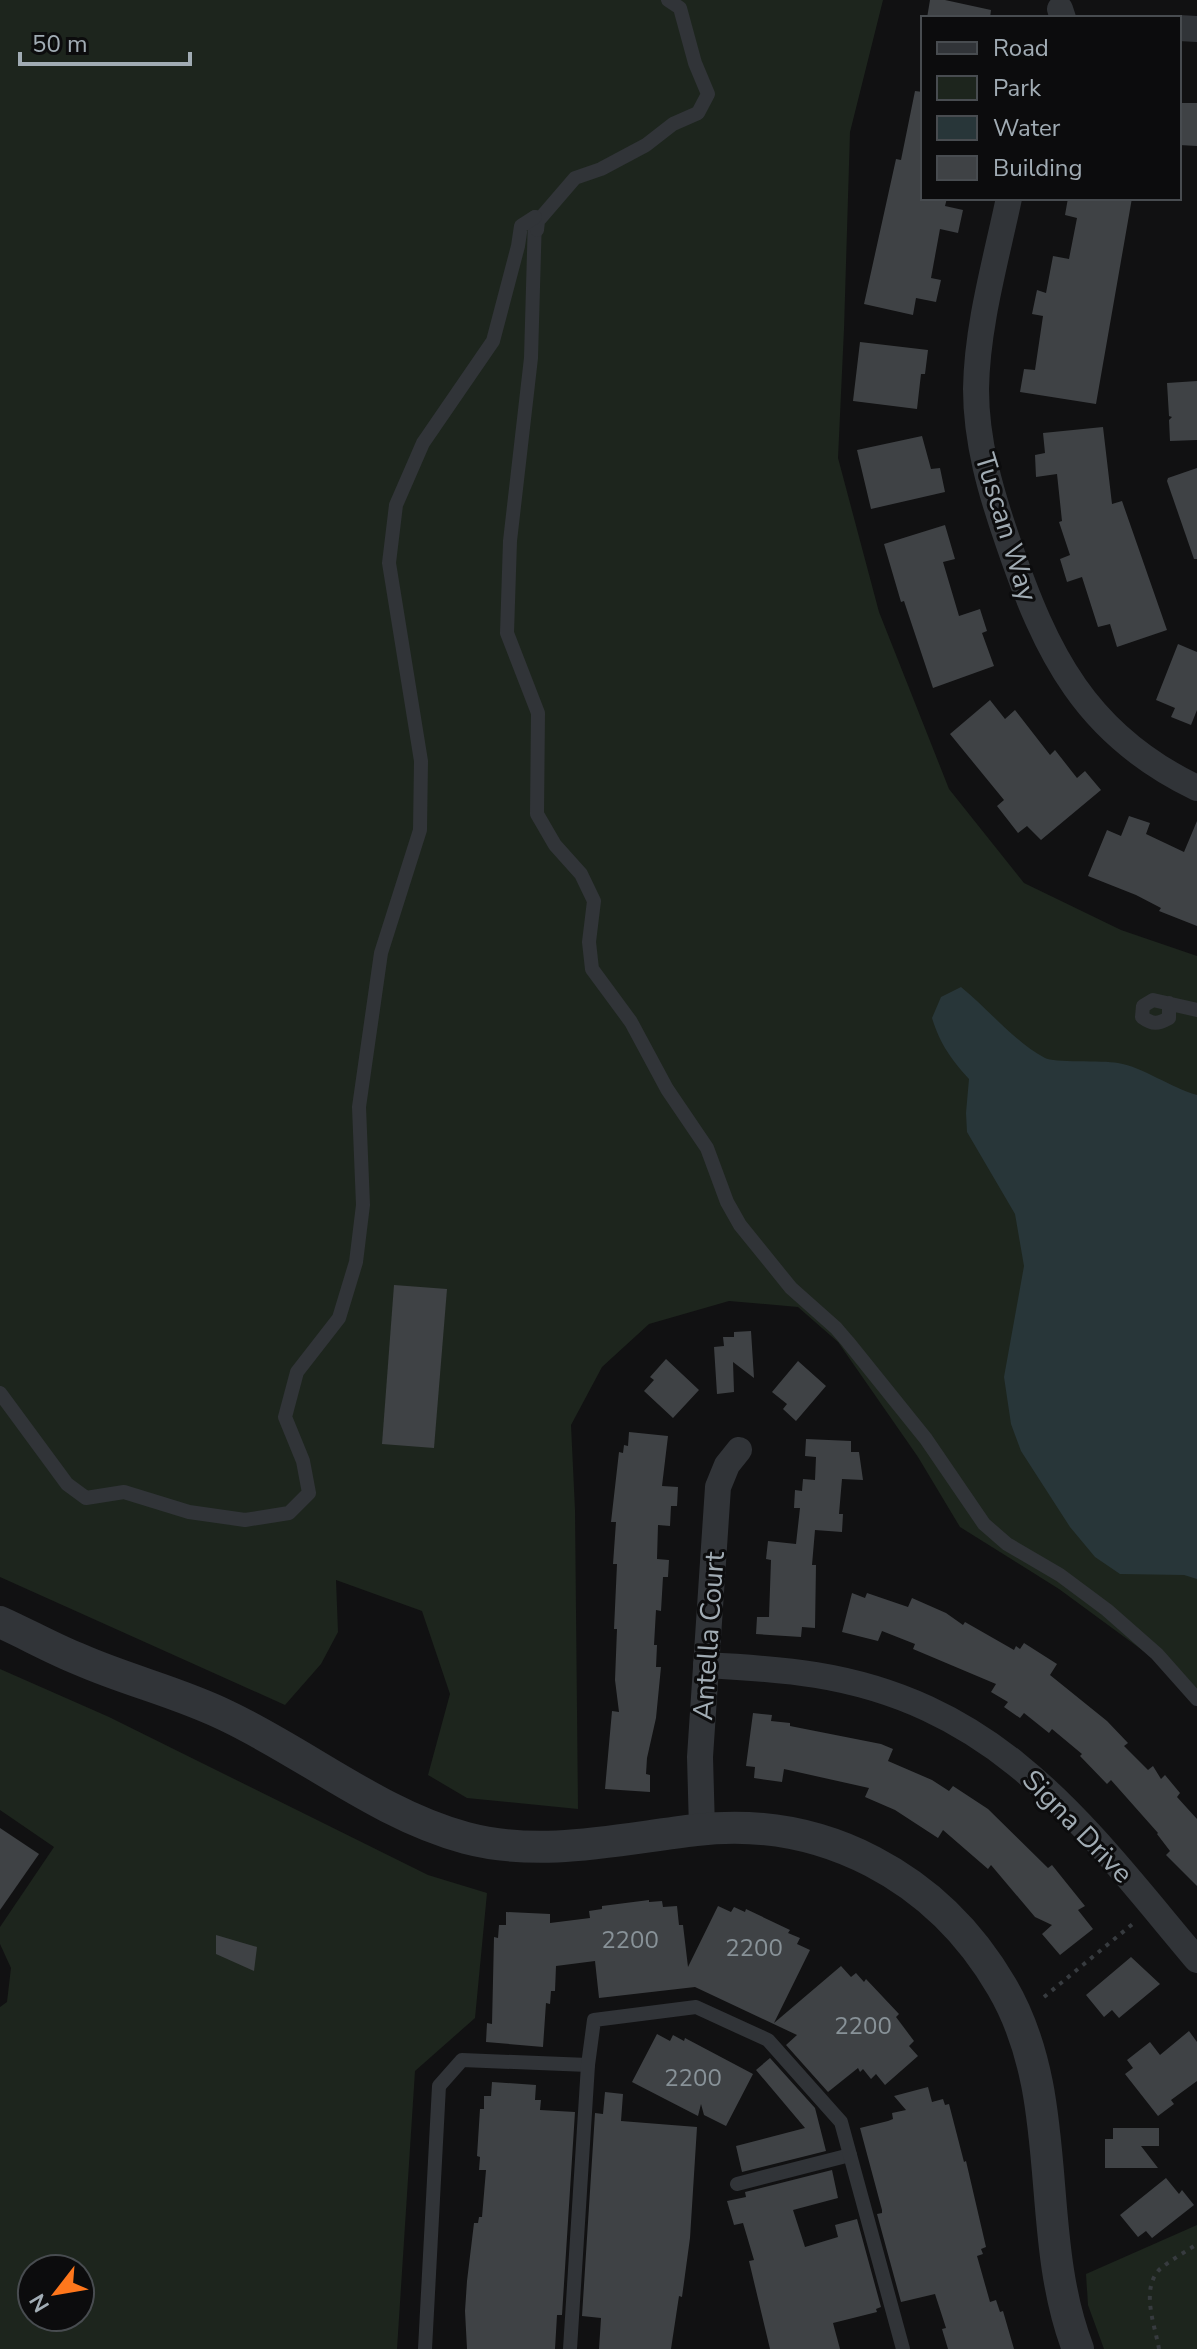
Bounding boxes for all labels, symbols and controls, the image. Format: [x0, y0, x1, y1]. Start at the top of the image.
scale bar [20, 16, 190, 66]
legend [921, 16, 1181, 200]
text: 50 m [32, 28, 88, 60]
text: Road [993, 32, 1049, 64]
text: Park [993, 72, 1042, 104]
text: Water [993, 112, 1061, 144]
text: Building [993, 152, 1083, 184]
street label: Tuscan Way [965, 449, 1047, 607]
street label: Antella Court [684, 1550, 734, 1722]
street label: Signa Drive [1013, 1762, 1141, 1892]
house number: 2200 [601, 1924, 659, 1956]
house number: 2200 [725, 1932, 783, 1964]
house number: 2200 [834, 2010, 892, 2042]
house number: 2200 [664, 2062, 722, 2094]
north arrow [16, 2253, 96, 2333]
text: N [23, 2288, 57, 2318]

